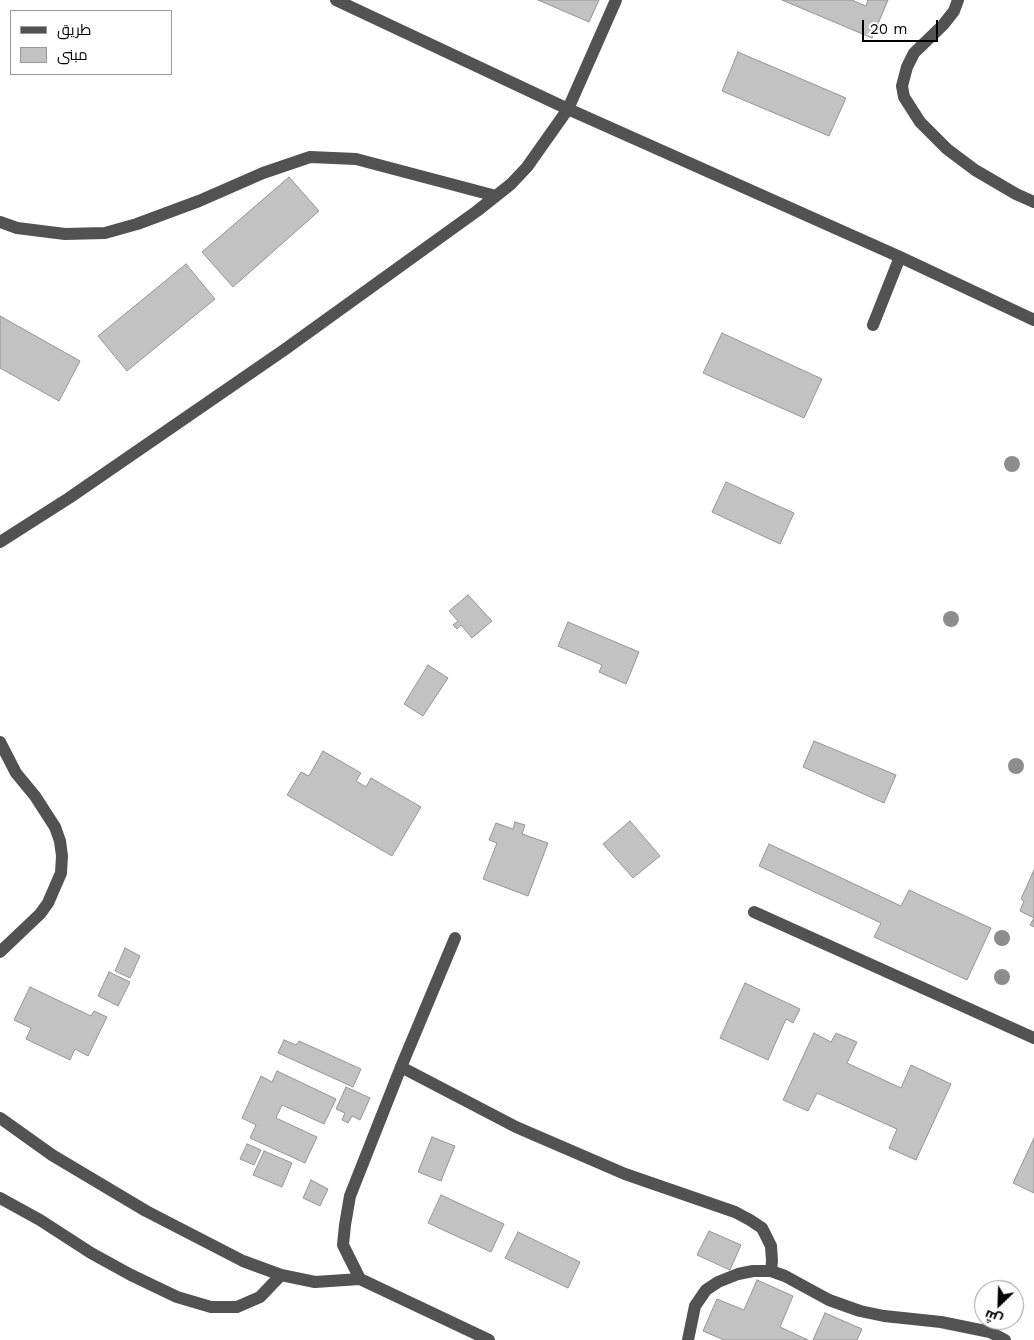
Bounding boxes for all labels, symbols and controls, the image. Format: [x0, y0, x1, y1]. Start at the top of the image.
legend [10, 10, 172, 75]
scale bar [864, 10, 940, 42]
text: 20 m [870, 20, 908, 38]
text: طريق [57, 21, 91, 39]
text: مبنى [57, 46, 88, 64]
north arrow [974, 1280, 1024, 1330]
text: ش [982, 1307, 1005, 1329]

